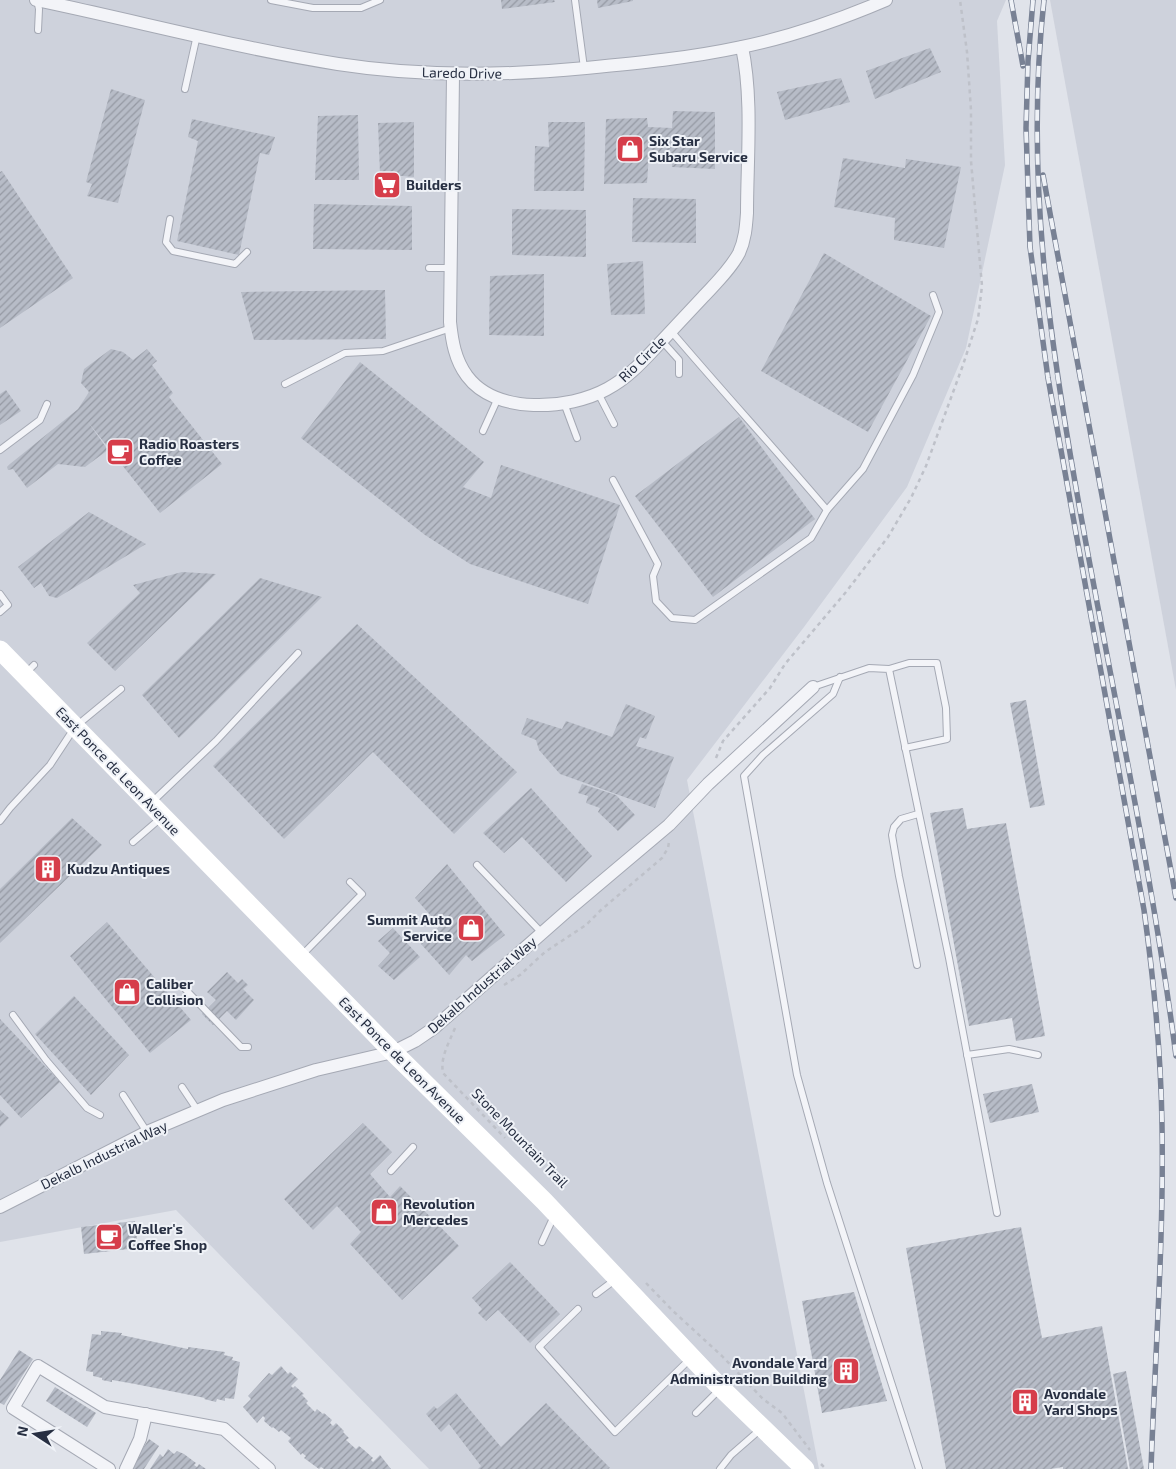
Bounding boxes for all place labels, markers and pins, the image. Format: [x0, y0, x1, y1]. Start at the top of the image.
place label: Six Star Subaru Service [649, 132, 748, 165]
shop icon: Six Star Subaru Service [615, 134, 645, 164]
supermarket icon: Builders [372, 170, 402, 200]
place label: Builders [406, 176, 461, 193]
place label: Radio Roasters Coffee [139, 435, 239, 468]
cafe icon: Radio Roasters Coffee [105, 437, 135, 467]
building icon: Kudzu Antiques [33, 854, 63, 884]
place label: Kudzu Antiques [67, 860, 170, 877]
place label: Summit Auto Service [367, 911, 452, 944]
shop icon: Summit Auto Service [456, 913, 486, 943]
place label: Caliber Collision [146, 975, 204, 1008]
shop icon: Caliber Collision [112, 977, 142, 1007]
place label: Revolution Mercedes [403, 1195, 475, 1228]
shop icon: Revolution Mercedes [369, 1197, 399, 1227]
place label: Waller's Coffee Shop [128, 1220, 207, 1253]
cafe icon: Waller's Coffee Shop [94, 1222, 124, 1252]
place label: Avondale Yard Administration Building [670, 1354, 827, 1387]
building icon: Avondale Yard Administration Building [831, 1356, 861, 1386]
place label: Avondale Yard Shops [1044, 1385, 1118, 1418]
building icon: Avondale Yard Shops [1010, 1387, 1040, 1417]

